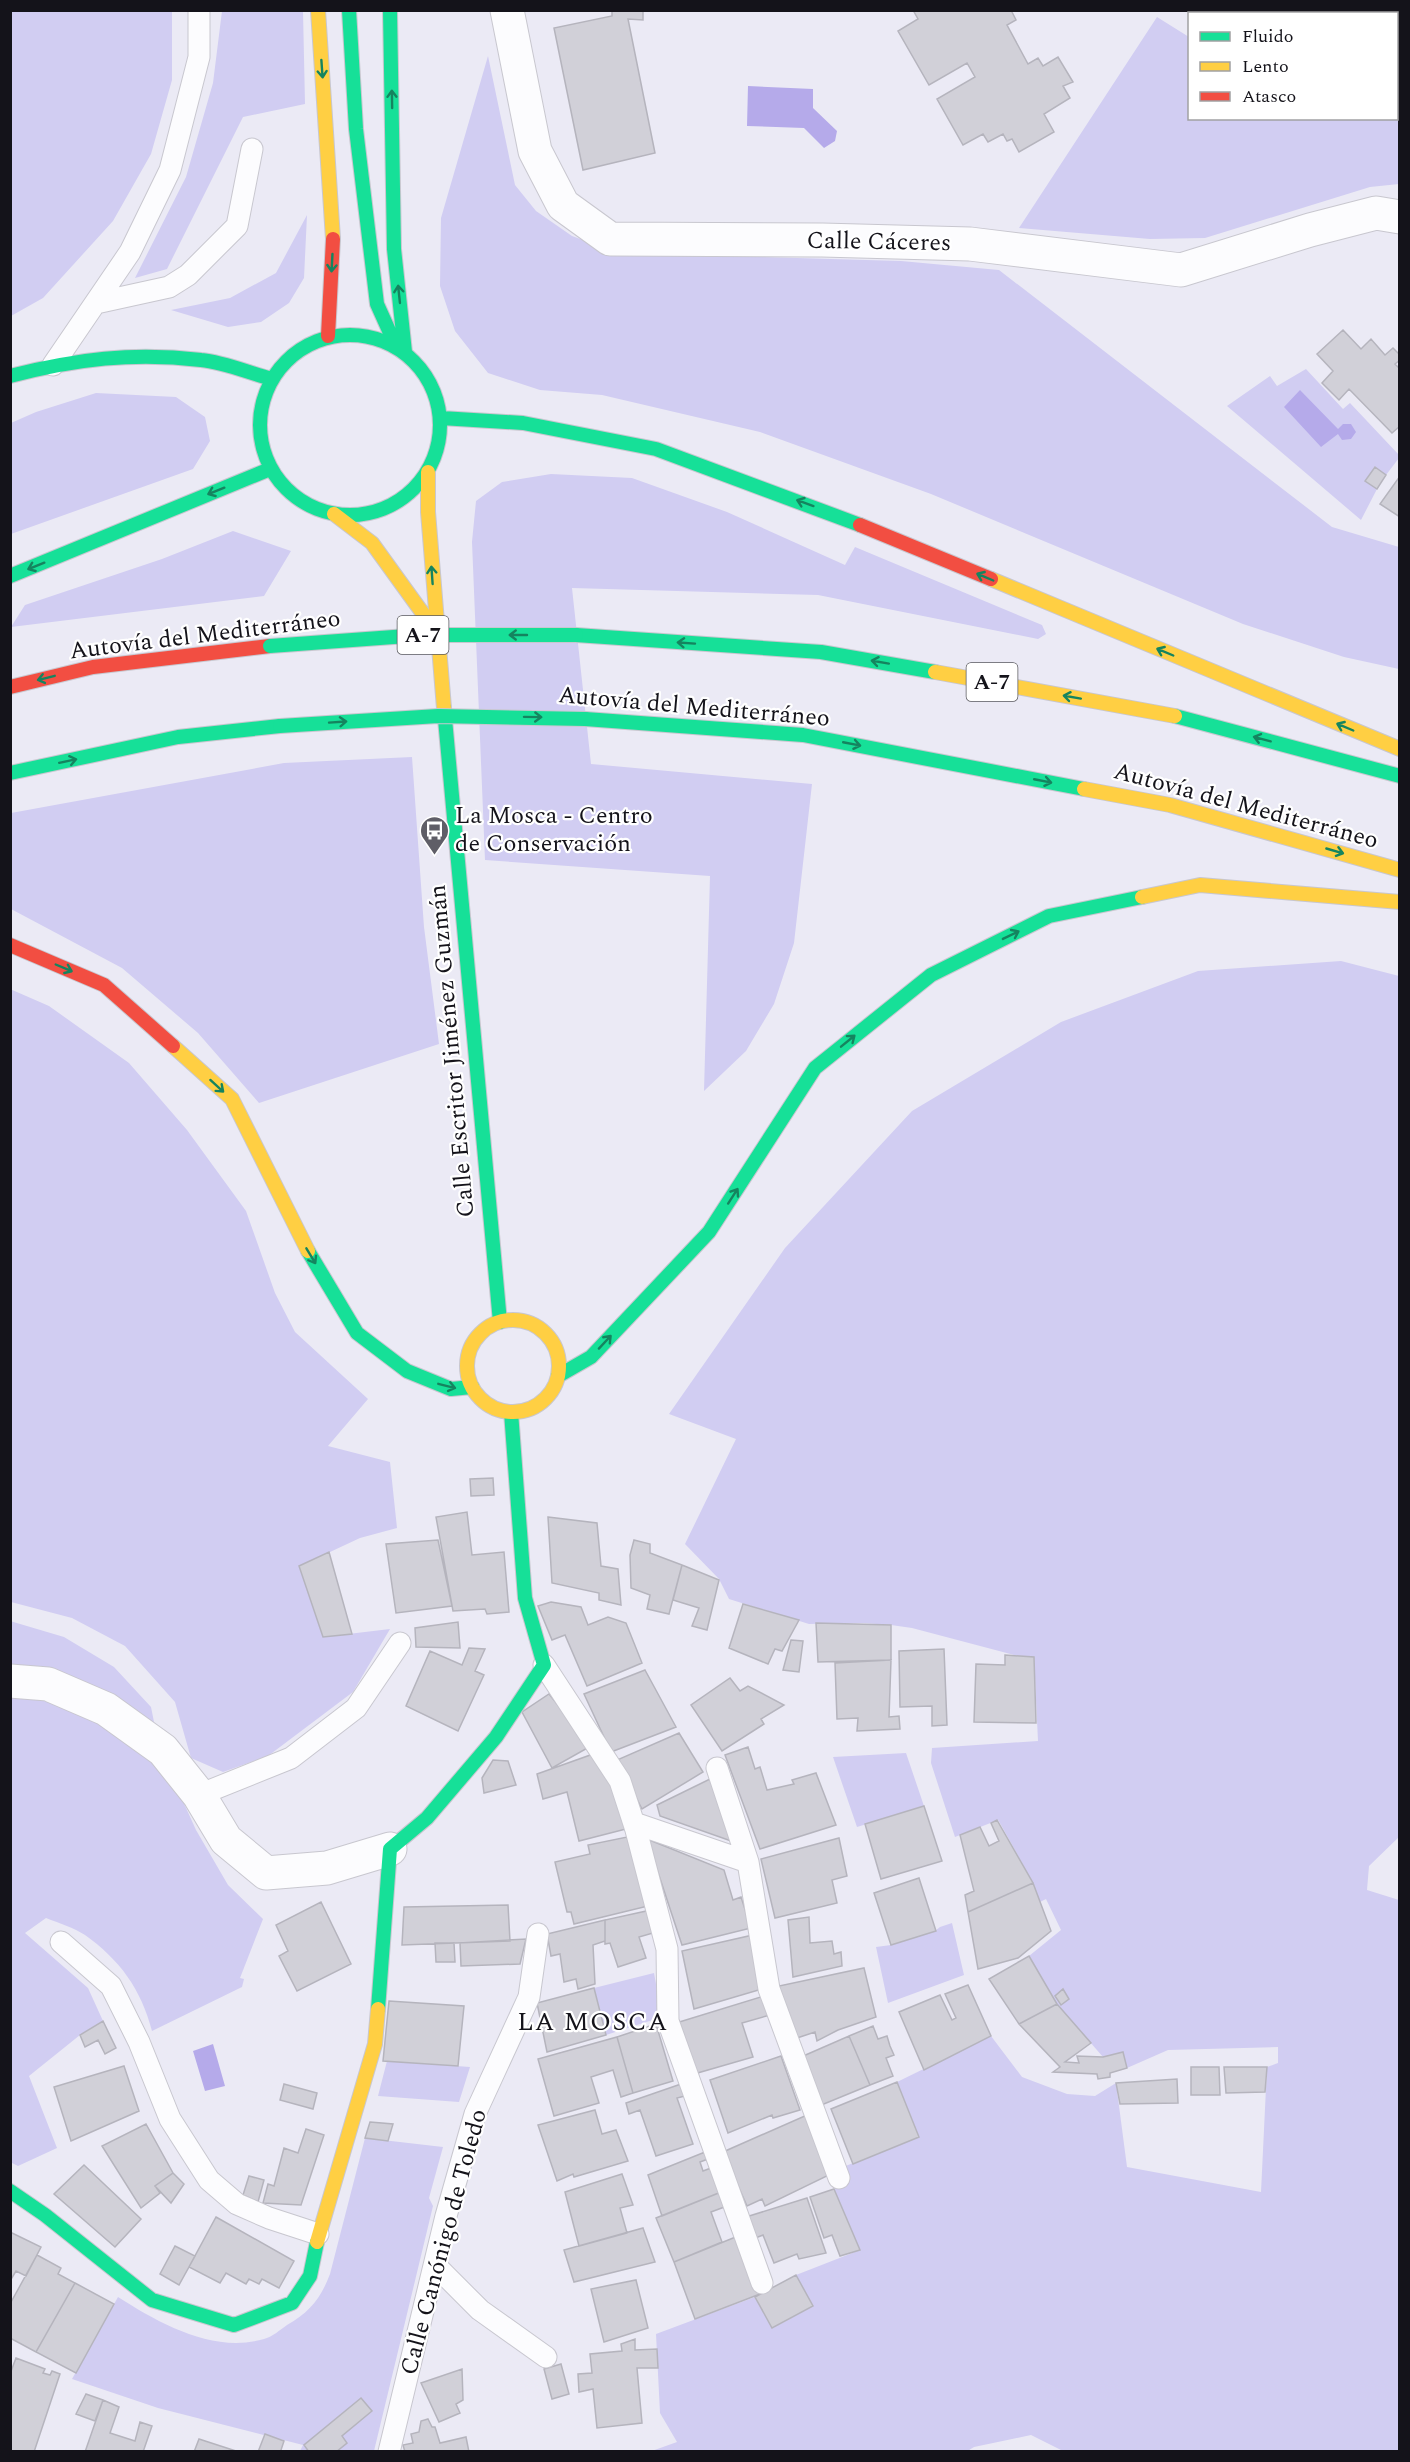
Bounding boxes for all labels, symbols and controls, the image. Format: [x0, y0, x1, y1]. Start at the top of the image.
legend [1188, 12, 1398, 120]
text: Fluido [1242, 23, 1294, 50]
text: Lento [1242, 53, 1289, 80]
one-way arrow [316, 58, 327, 78]
text: Atasco [1242, 83, 1296, 110]
one-way arrow [386, 90, 398, 110]
street label: Calle Cáceres [806, 223, 952, 261]
one-way arrow [326, 253, 337, 273]
one-way arrow [393, 285, 404, 305]
one-way arrow [207, 486, 226, 497]
one-way arrow [796, 497, 815, 508]
one-way arrow [27, 561, 45, 572]
one-way arrow [427, 565, 438, 585]
one-way arrow [977, 571, 995, 582]
street label: Autovía del Mediterráneo [68, 601, 342, 669]
road number: A-7 [398, 616, 448, 654]
one-way arrow [508, 629, 528, 641]
one-way arrow [676, 637, 696, 648]
one-way arrow [1157, 646, 1175, 657]
one-way arrow [870, 657, 890, 668]
road number: A-7 [966, 663, 1018, 701]
one-way arrow [37, 673, 56, 685]
street label: Autovía del Mediterráneo [557, 677, 831, 737]
one-way arrow [1062, 691, 1082, 702]
one-way arrow [522, 712, 542, 723]
one-way arrow [328, 716, 348, 727]
one-way arrow [1337, 720, 1355, 732]
one-way arrow [1253, 733, 1272, 744]
one-way arrow [841, 739, 861, 750]
street label: Autovía del Mediterráneo [1110, 753, 1382, 859]
one-way arrow [58, 754, 77, 766]
one-way arrow [1033, 776, 1053, 787]
place label: La Mosca - Centro de Conservación [455, 798, 653, 862]
bus stop icon: La Mosca - Centro de Conservación [418, 814, 450, 856]
one-way arrow [1325, 846, 1344, 858]
street label: Calle Escritor Jiménez Guzmán [420, 883, 484, 1219]
one-way arrow [1001, 929, 1019, 940]
one-way arrow [55, 963, 73, 974]
one-way arrow [840, 1034, 856, 1047]
one-way arrow [210, 1079, 225, 1093]
one-way arrow [726, 1187, 739, 1204]
one-way arrow [305, 1247, 317, 1264]
one-way arrow [598, 1335, 612, 1350]
one-way arrow [437, 1380, 456, 1392]
district label: LA MOSCA [517, 2002, 669, 2042]
street label: Calle Canónigo de Toledo [391, 2105, 497, 2379]

